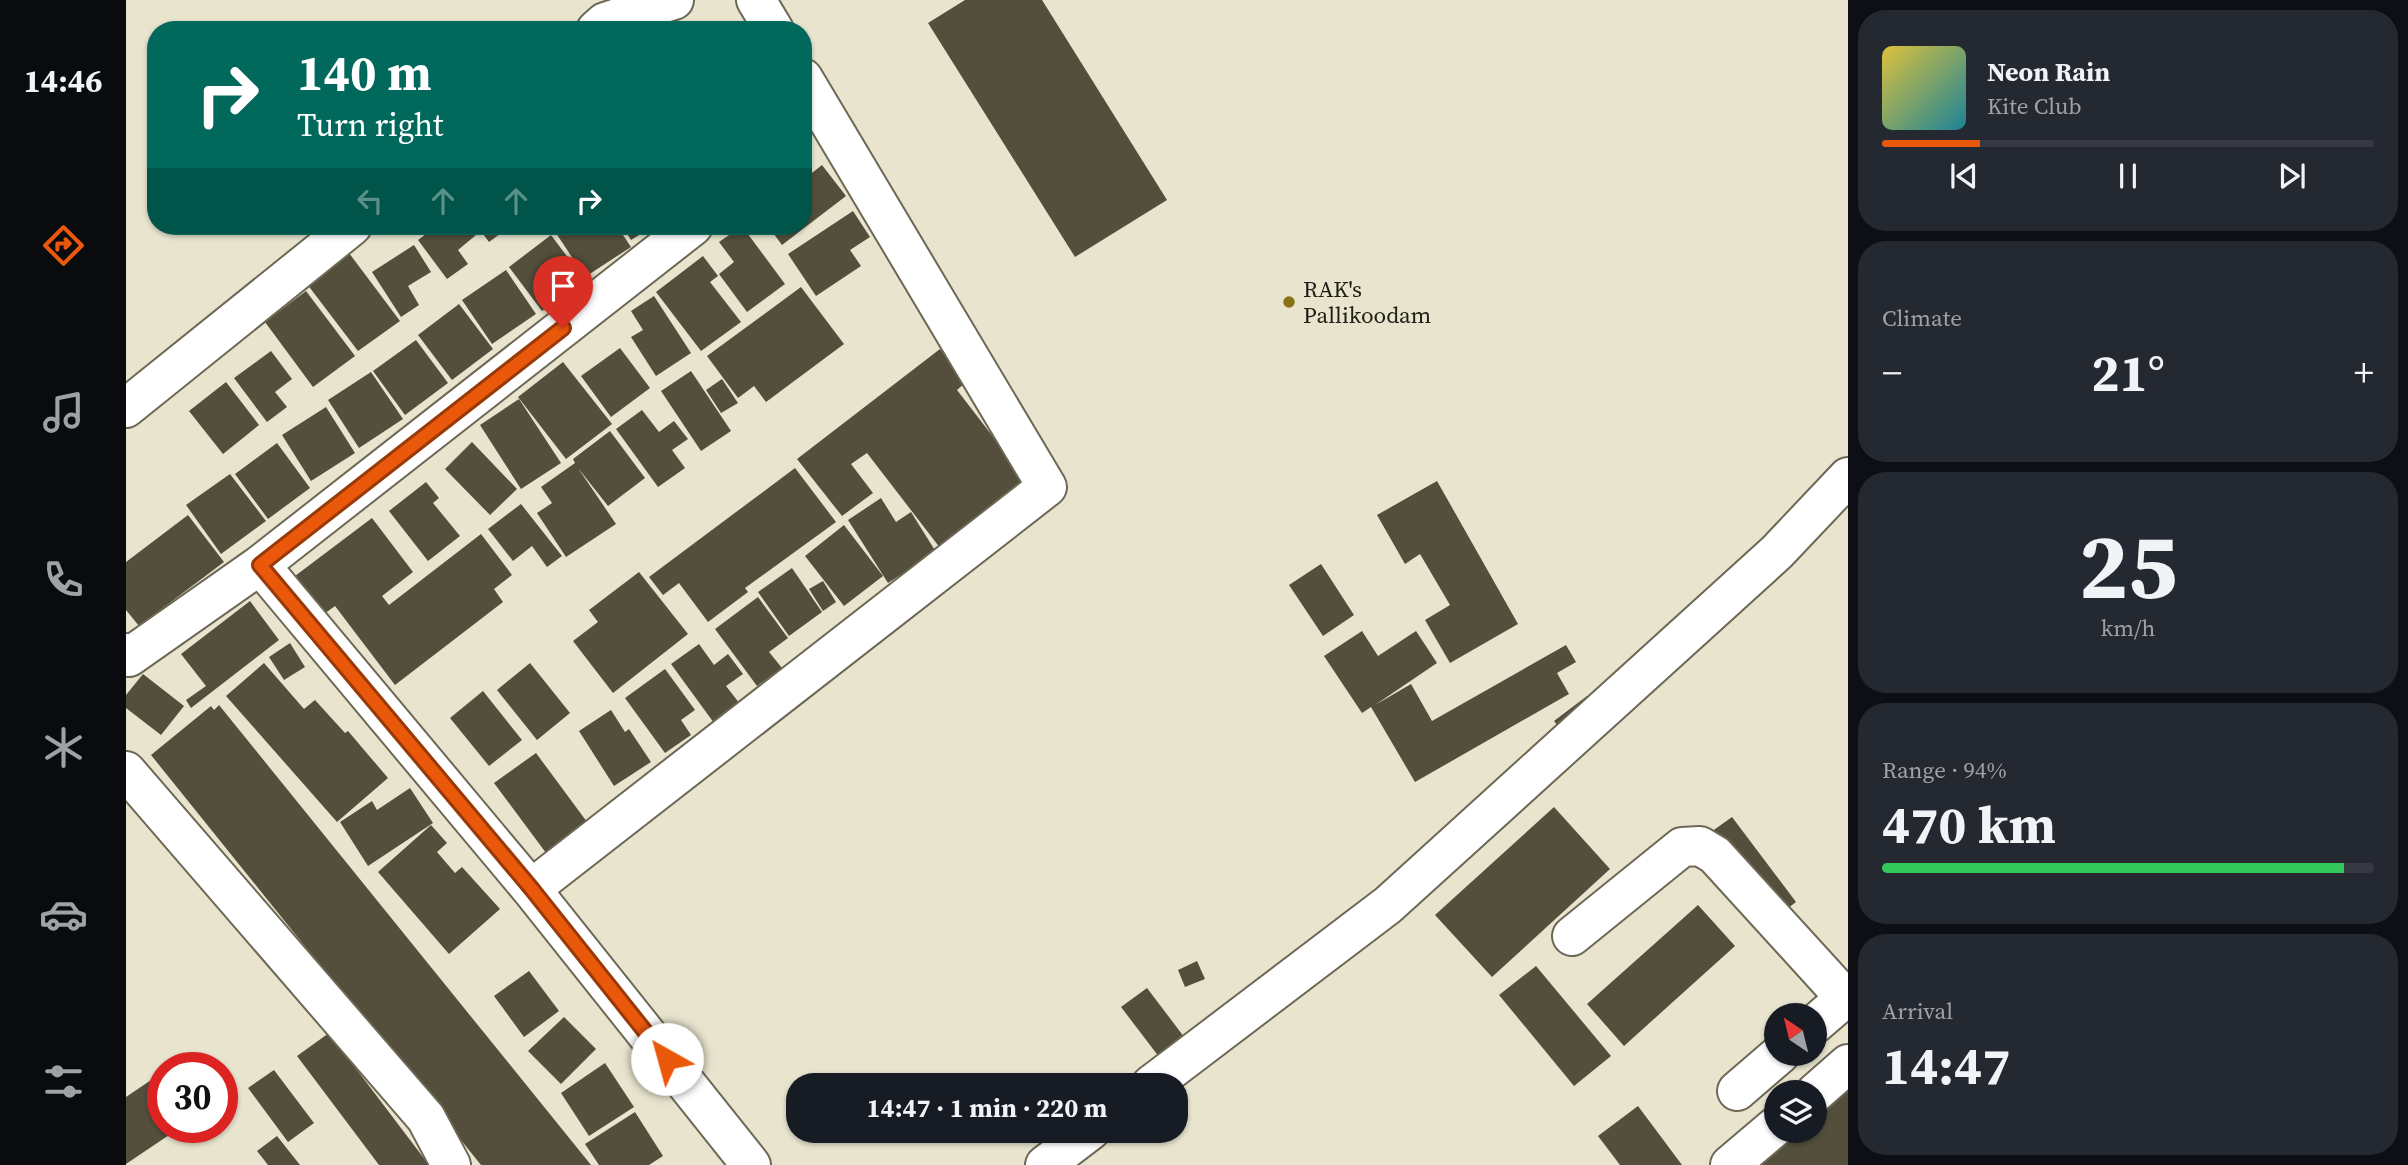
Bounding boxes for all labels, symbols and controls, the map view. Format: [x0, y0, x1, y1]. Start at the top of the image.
text: 140 m [297, 39, 432, 106]
icon: right [182, 49, 273, 140]
text: Neon Rain [1987, 54, 2110, 90]
text: 14:46 [24, 59, 102, 103]
text: Kite Club [1987, 90, 2082, 122]
text: Turn right [297, 103, 443, 147]
icon: previous [1945, 157, 1983, 195]
icon: pause [2109, 157, 2147, 195]
icon: next [2273, 157, 2311, 195]
icon: left [351, 182, 389, 220]
icon: ahead [424, 182, 462, 220]
icon: ahead [497, 182, 535, 220]
icon: right [570, 182, 608, 220]
icon: directions [39, 221, 88, 270]
pin [533, 256, 593, 328]
icon: arrive [544, 267, 582, 305]
place label: RAK's Pallikoodam [1303, 273, 1432, 331]
marker: RAK's Pallikoodam [1281, 294, 1297, 310]
text: Climate [1882, 302, 1962, 334]
text: 21° [2091, 337, 2165, 408]
text: − [1882, 347, 1902, 399]
text: + [2354, 347, 2374, 399]
icon: music [39, 388, 88, 437]
text: 25 [2079, 504, 2177, 628]
icon: phone [39, 555, 88, 604]
text: km/h [2101, 612, 2155, 644]
icon: climate [39, 723, 88, 772]
text: Range · 94% [1882, 754, 2007, 786]
text: 470 km [1882, 789, 2056, 860]
icon: car [39, 890, 88, 939]
text: Arrival [1882, 995, 1953, 1027]
north arrow [1764, 1003, 1827, 1066]
map controls [1764, 1003, 1827, 1143]
position arrow [630, 1022, 704, 1096]
text: 14:47 [1882, 1030, 2010, 1101]
speed limit sign: 30 [147, 1052, 238, 1143]
icon: filters [39, 1057, 88, 1106]
button: layers [1764, 1080, 1827, 1143]
text: 14:47 · 1 min · 220 m [867, 1090, 1107, 1126]

